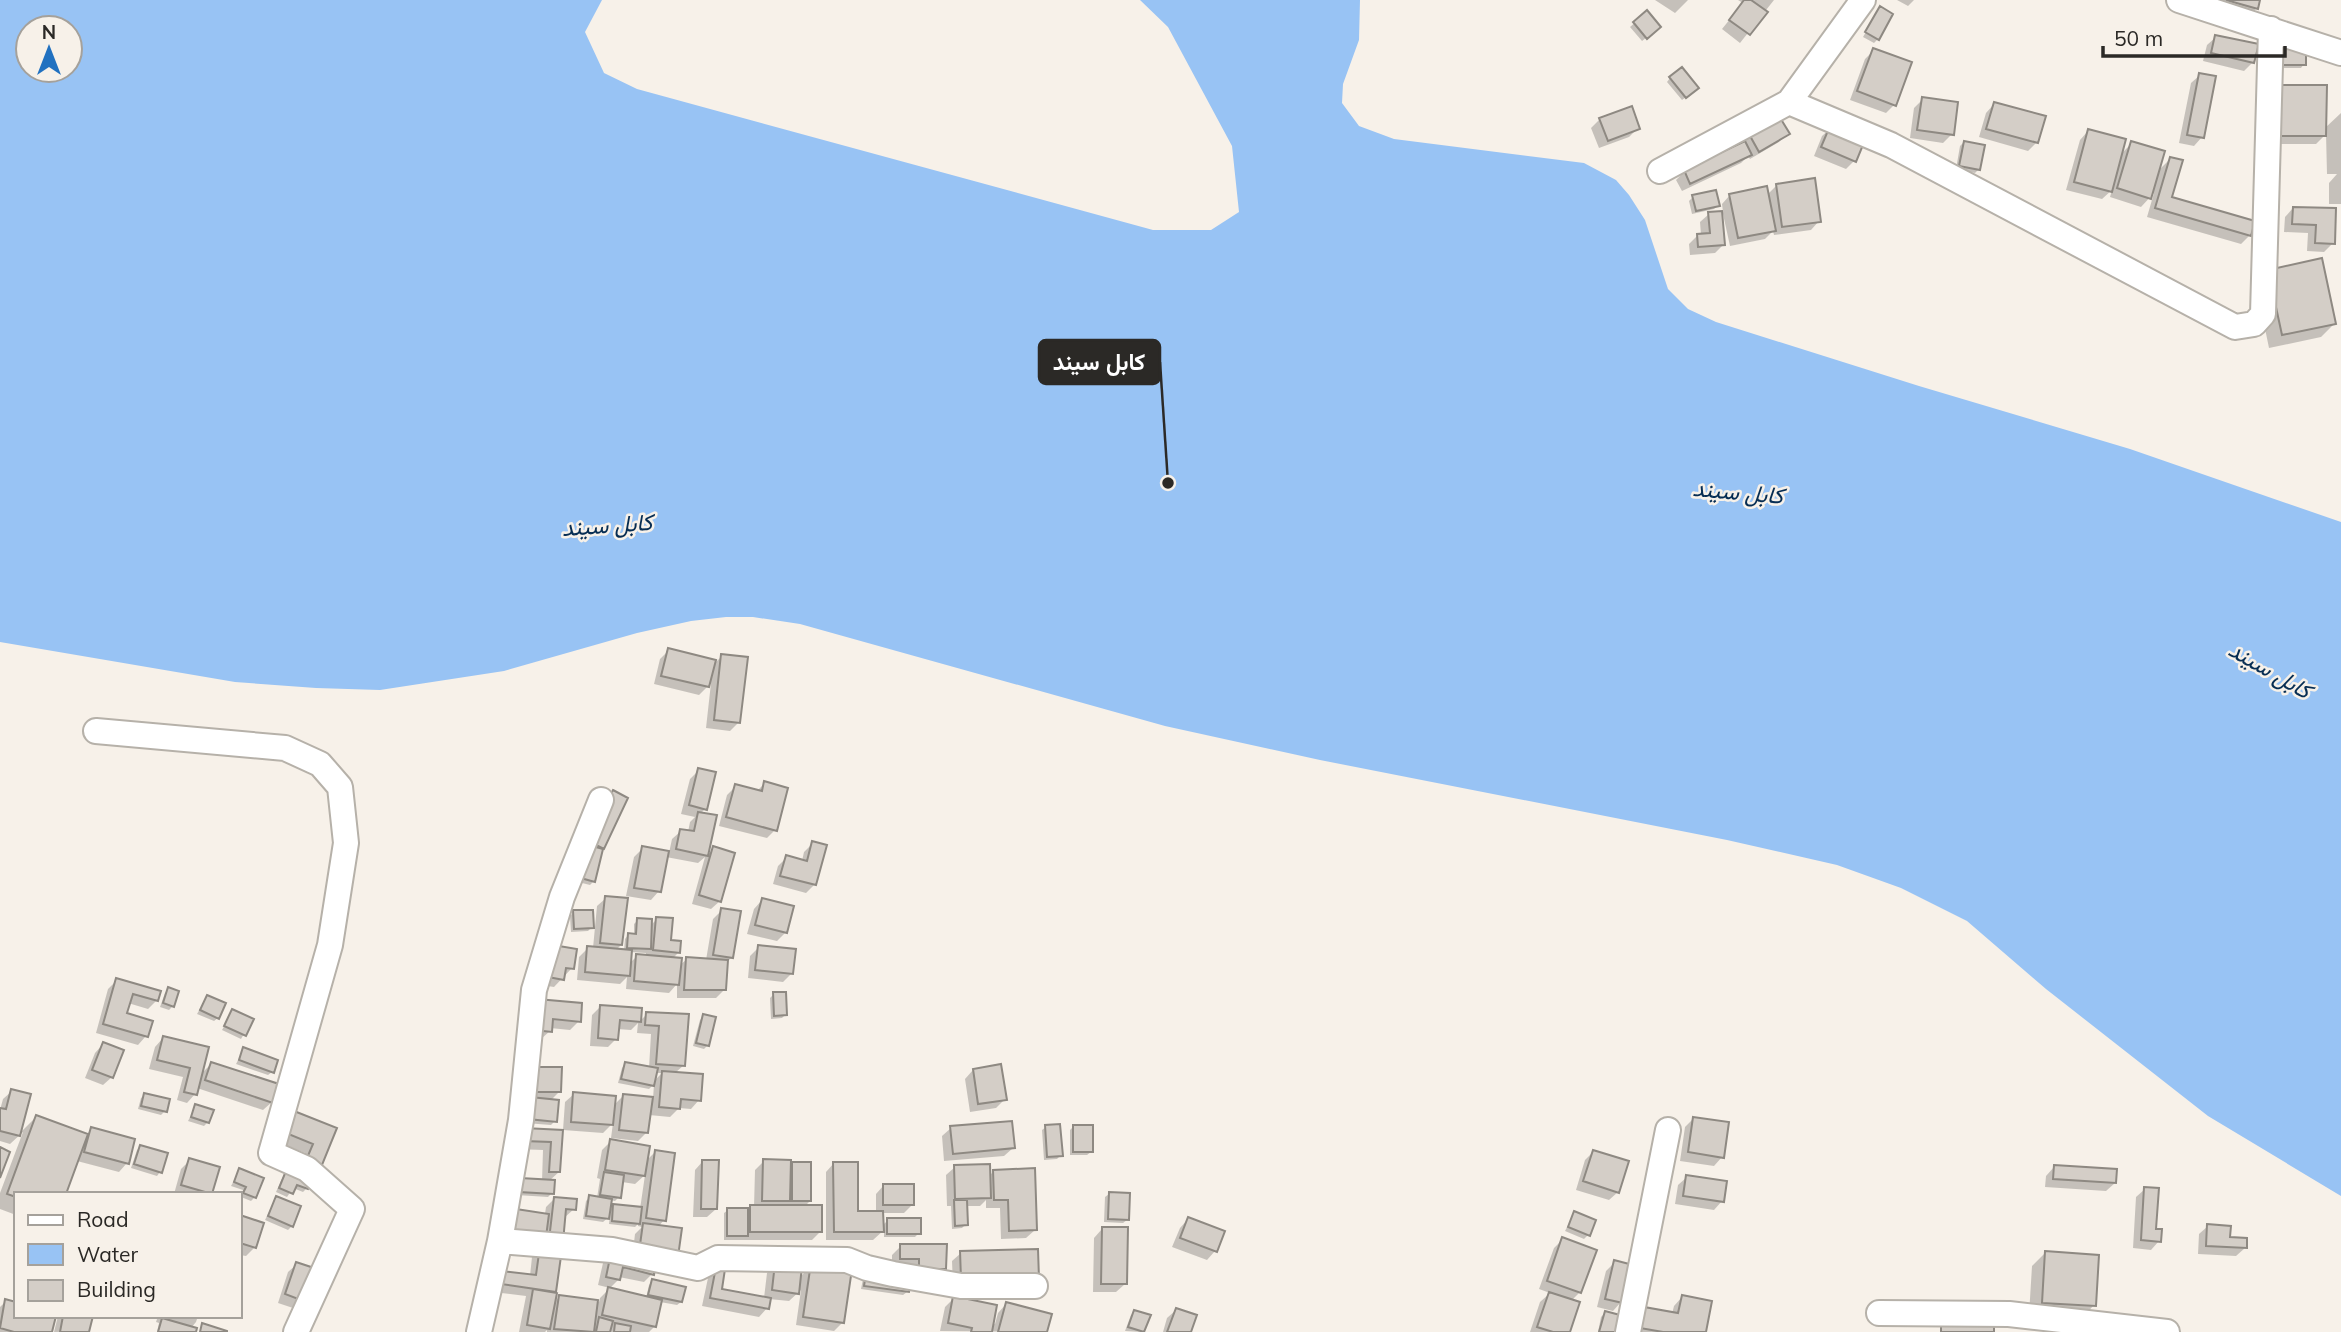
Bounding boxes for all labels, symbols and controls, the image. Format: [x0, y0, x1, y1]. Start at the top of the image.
north arrow [14, 14, 84, 84]
scale bar [2103, 14, 2285, 58]
text: N [42, 20, 56, 44]
text: 50 m [2114, 25, 2163, 51]
callout: کابل سيند [1039, 340, 1160, 384]
text: کابل سيند [1053, 347, 1145, 376]
water label: کابل سيند [1692, 473, 1788, 510]
water label: کابل سيند [561, 507, 657, 542]
water label: کابل سيند [2224, 634, 2320, 707]
legend [14, 1192, 242, 1318]
text: Road [77, 1206, 128, 1232]
text: Water [77, 1241, 138, 1267]
text: Building [77, 1276, 156, 1302]

